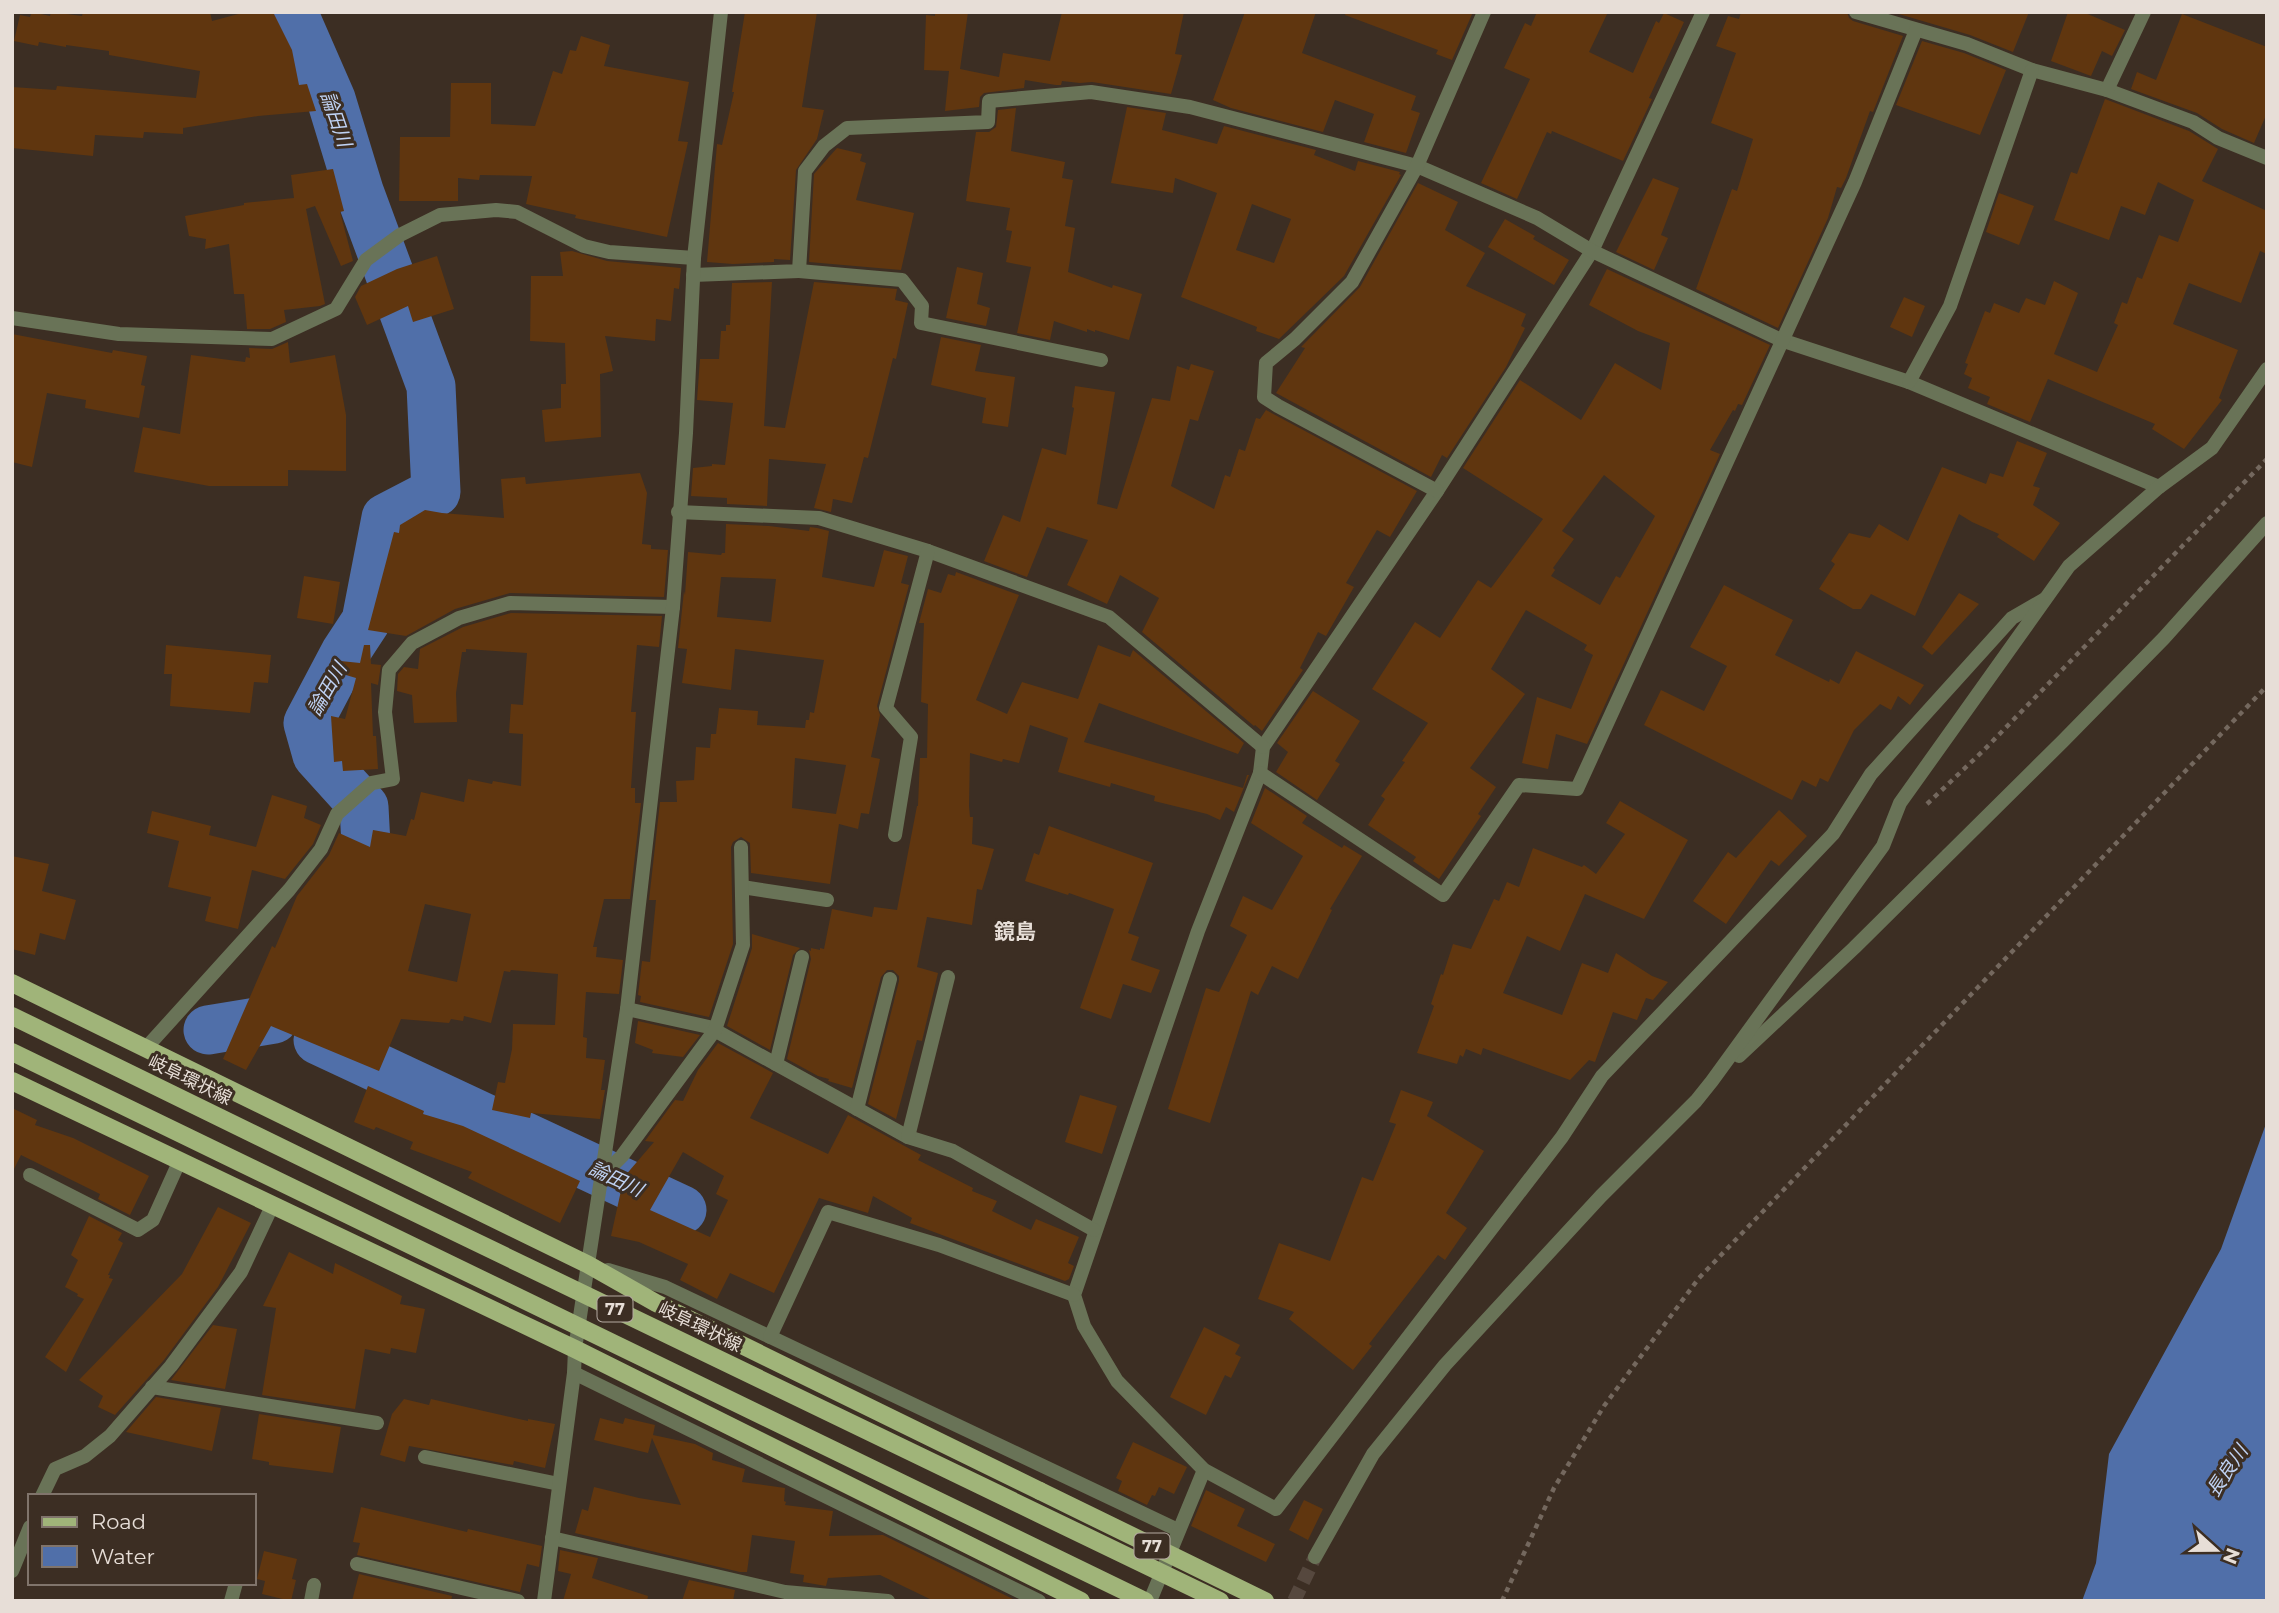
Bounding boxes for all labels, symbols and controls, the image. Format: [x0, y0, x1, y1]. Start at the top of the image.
water label: 論田川 [316, 88, 357, 152]
water label: 論田川 [303, 657, 352, 719]
district label: 鏡島 [994, 919, 1036, 944]
street label: 岐阜環状線 [145, 1050, 235, 1110]
water label: 論田川 [585, 1157, 648, 1202]
road number: 77 [598, 1296, 632, 1322]
street label: 岐阜環状線 [655, 1297, 745, 1357]
water label: 長良川 [2202, 1439, 2254, 1501]
legend [28, 1494, 256, 1585]
text: Road [91, 1509, 146, 1534]
north arrow [2181, 1515, 2251, 1585]
road number: 77 [1134, 1534, 1170, 1558]
text: Water [91, 1544, 155, 1569]
text: N [2218, 1545, 2245, 1567]

